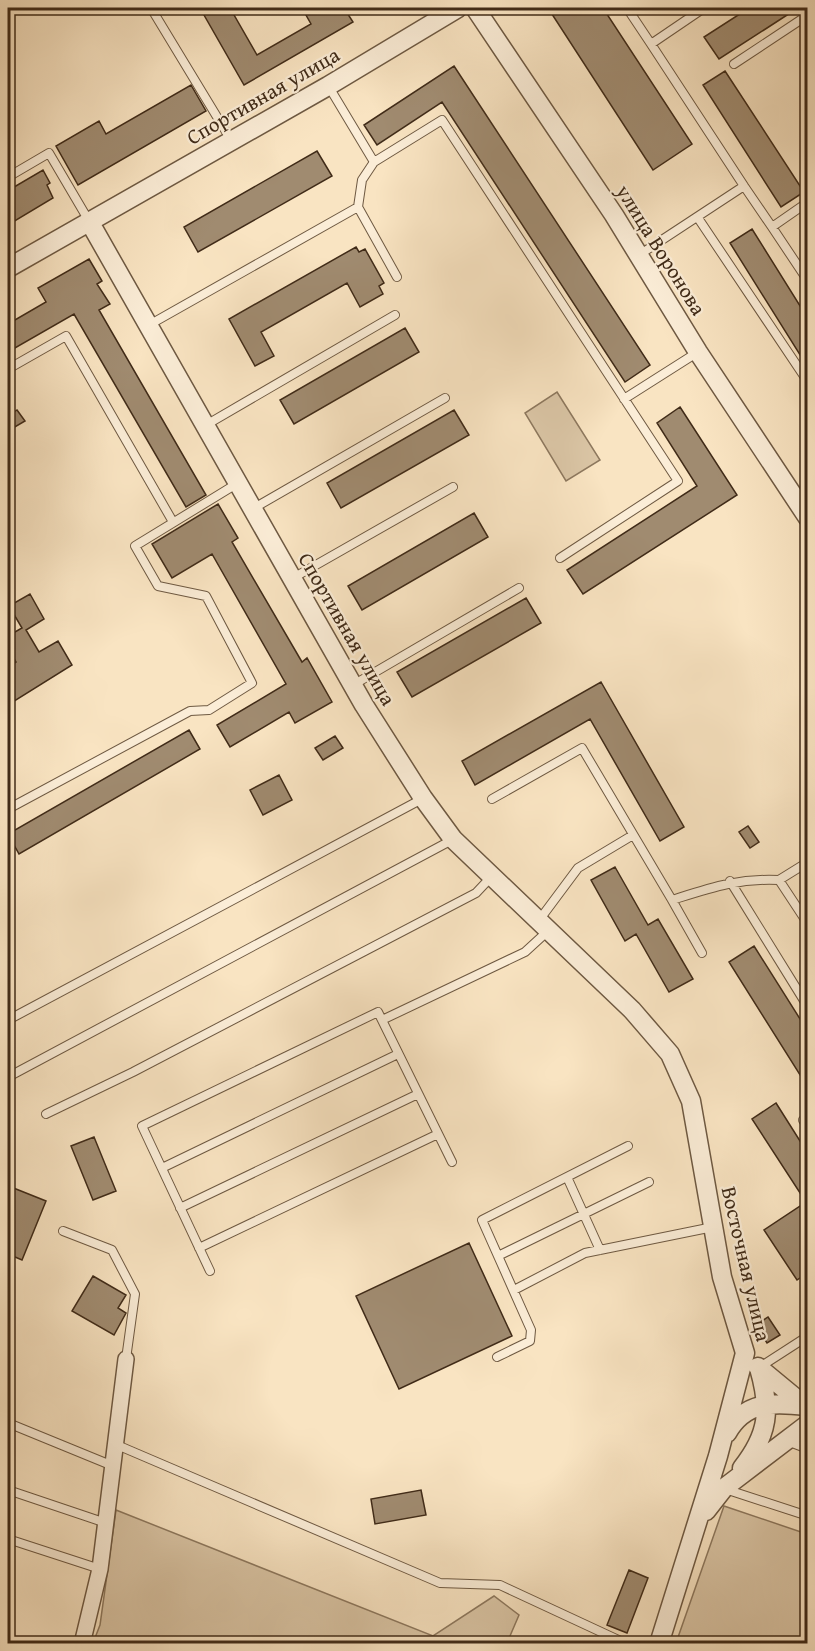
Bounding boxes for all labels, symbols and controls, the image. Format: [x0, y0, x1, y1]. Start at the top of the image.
street label: Спортивная улица [180, 39, 345, 152]
street label: улица Воронова [608, 177, 714, 321]
street label: Спортивная улица [291, 546, 404, 711]
street label: Восточная улица [714, 1183, 779, 1344]

